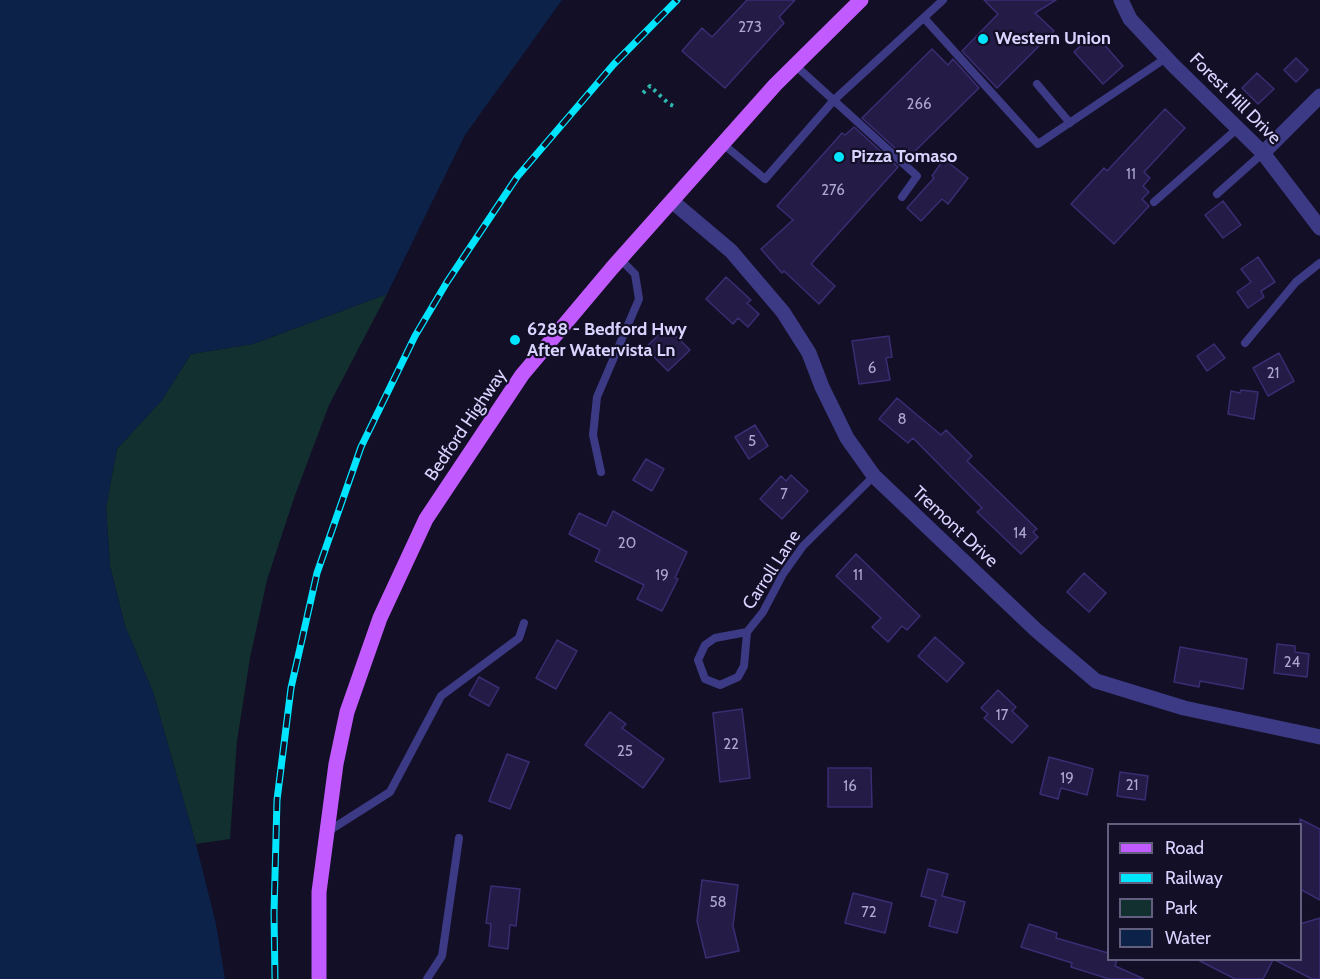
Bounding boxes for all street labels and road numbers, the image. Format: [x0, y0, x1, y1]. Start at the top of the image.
street label: Forest Hill Drive [1185, 49, 1285, 149]
street label: Bedford Highway [421, 365, 511, 485]
street label: Tremont Drive [908, 482, 1002, 572]
street label: Carroll Lane [738, 526, 806, 614]

